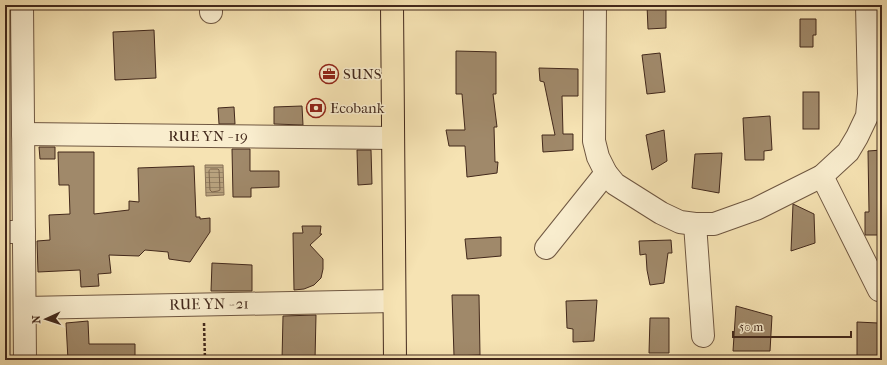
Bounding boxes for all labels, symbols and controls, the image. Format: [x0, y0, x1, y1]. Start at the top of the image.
office icon: SUNS [318, 63, 340, 85]
place label: SUNS [343, 65, 382, 83]
bank icon: Ecobank [305, 97, 327, 119]
place label: Ecobank [330, 99, 385, 117]
street label: RUE YN - 19 [168, 127, 248, 145]
street label: RUE YN - 21 [169, 294, 249, 314]
north arrow [26, 299, 66, 339]
scale bar [733, 313, 851, 339]
text: N [30, 314, 43, 324]
text: 50 m [739, 320, 763, 334]

